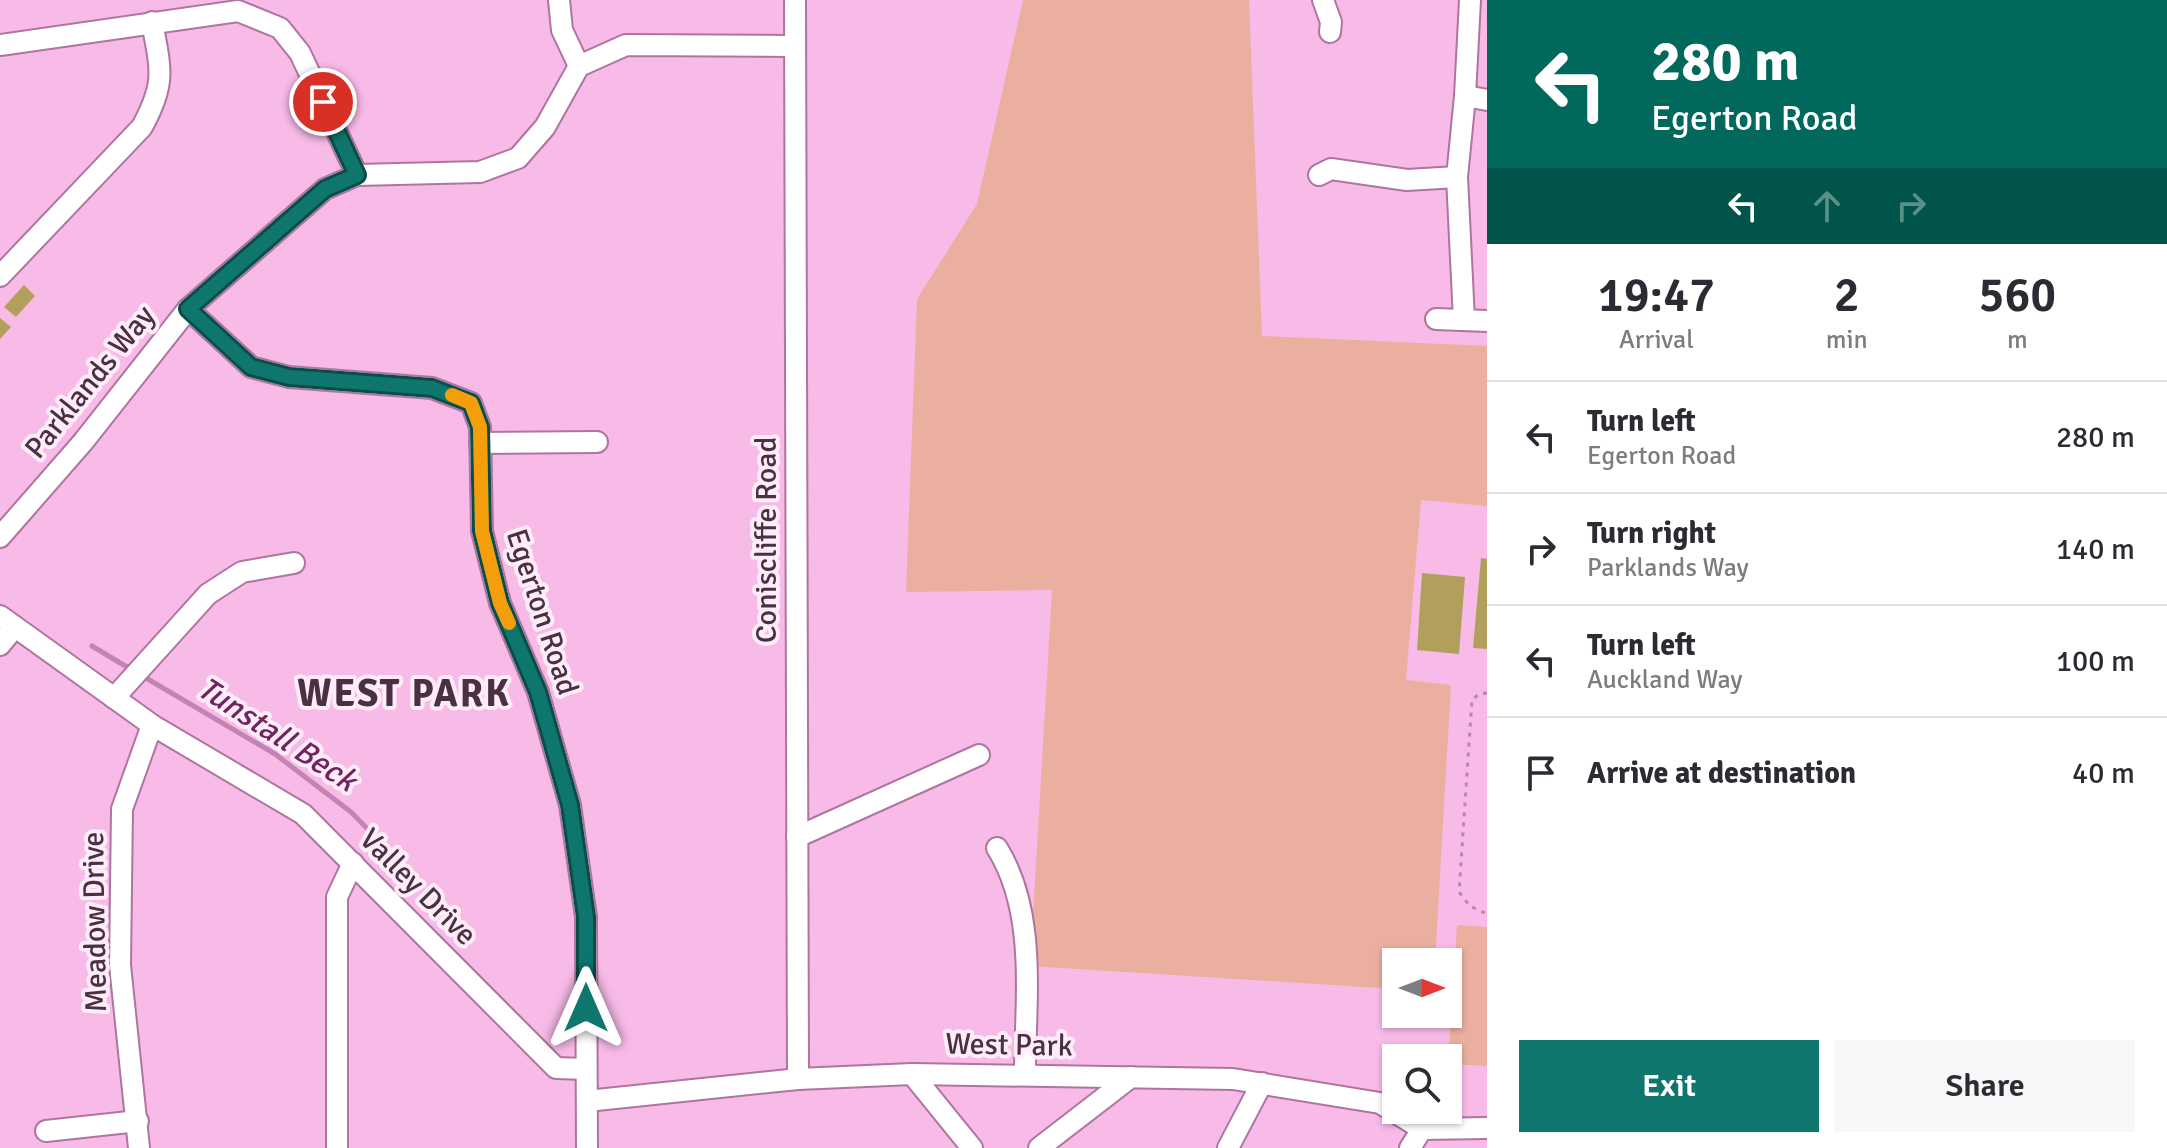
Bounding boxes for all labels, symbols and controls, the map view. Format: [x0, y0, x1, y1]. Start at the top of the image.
text: 280 m [1651, 27, 1799, 96]
icon: left [1519, 32, 1623, 136]
pin [289, 68, 357, 136]
icon: arrive [301, 80, 345, 124]
text: Egerton Road [1651, 96, 1858, 141]
icon: left [1721, 184, 1765, 228]
icon: ahead [1805, 184, 1849, 228]
icon: right [1889, 184, 1933, 228]
text: 19:47 [1598, 266, 1715, 325]
text: 2 [1834, 266, 1860, 325]
text: 560 [1978, 266, 2056, 325]
street label: Parklands Way [17, 298, 163, 466]
text: Arrival [1619, 324, 1694, 356]
text: min [1826, 324, 1868, 356]
text: m [2007, 324, 2028, 356]
text: Turn left [1587, 403, 1696, 440]
icon: left [1519, 415, 1563, 459]
text: 280 m [2056, 419, 2135, 456]
street label: Coniscliffe Road [748, 437, 785, 643]
text: Egerton Road [1587, 440, 1736, 472]
text: Turn right [1587, 515, 1716, 552]
street label: Egerton Road [498, 524, 586, 700]
icon: right [1519, 527, 1563, 571]
text: 140 m [2056, 531, 2135, 568]
text: Parklands Way [1587, 552, 1749, 584]
text: Turn left [1587, 627, 1696, 664]
icon: left [1519, 639, 1563, 683]
text: 100 m [2056, 643, 2135, 680]
text: Auckland Way [1587, 664, 1742, 696]
water label: Tunstall Beck [190, 668, 366, 801]
district label: WEST PARK [297, 670, 511, 717]
icon: arrive [1519, 751, 1563, 795]
text: Arrive at destination [1587, 755, 1856, 792]
text: 40 m [2072, 755, 2135, 792]
street label: Valley Drive [352, 821, 484, 953]
street label: Meadow Drive [75, 831, 115, 1013]
north arrow [1382, 948, 1462, 1028]
map controls [1382, 948, 1462, 1124]
position arrow [544, 966, 628, 1050]
street label: West Park [945, 1025, 1073, 1065]
button: Exit [1519, 1040, 1819, 1132]
button: Share [1835, 1040, 2135, 1132]
button: search [1382, 1044, 1462, 1124]

